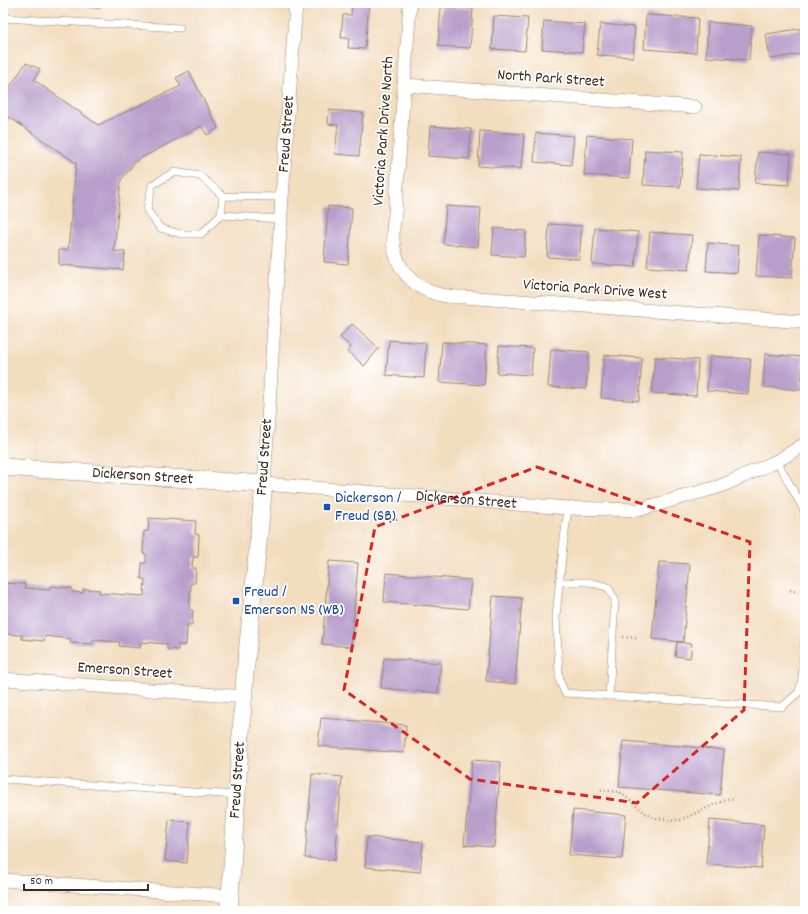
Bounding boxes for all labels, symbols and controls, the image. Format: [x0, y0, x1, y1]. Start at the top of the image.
street label: Victoria Park Drive North [367, 56, 401, 206]
street label: North Park Street [496, 64, 606, 94]
street label: Freud Street [273, 95, 301, 173]
street label: Victoria Park Drive West [522, 273, 668, 307]
street label: Freud Street [251, 418, 279, 496]
street label: Dickerson Street [92, 461, 194, 491]
street label: Dickerson Street [415, 485, 518, 515]
place label: Dickerson / Freud (SB) [335, 487, 402, 528]
marker: Dickerson / Freud (SB) [322, 502, 332, 512]
place label: Freud / Emerson NS (WB) [244, 581, 344, 622]
marker: Freud / Emerson NS (WB) [231, 596, 241, 606]
street label: Emerson Street [77, 656, 173, 686]
street label: Freud Street [224, 741, 252, 819]
scale bar [24, 866, 148, 892]
text: 50 m [30, 873, 53, 890]

